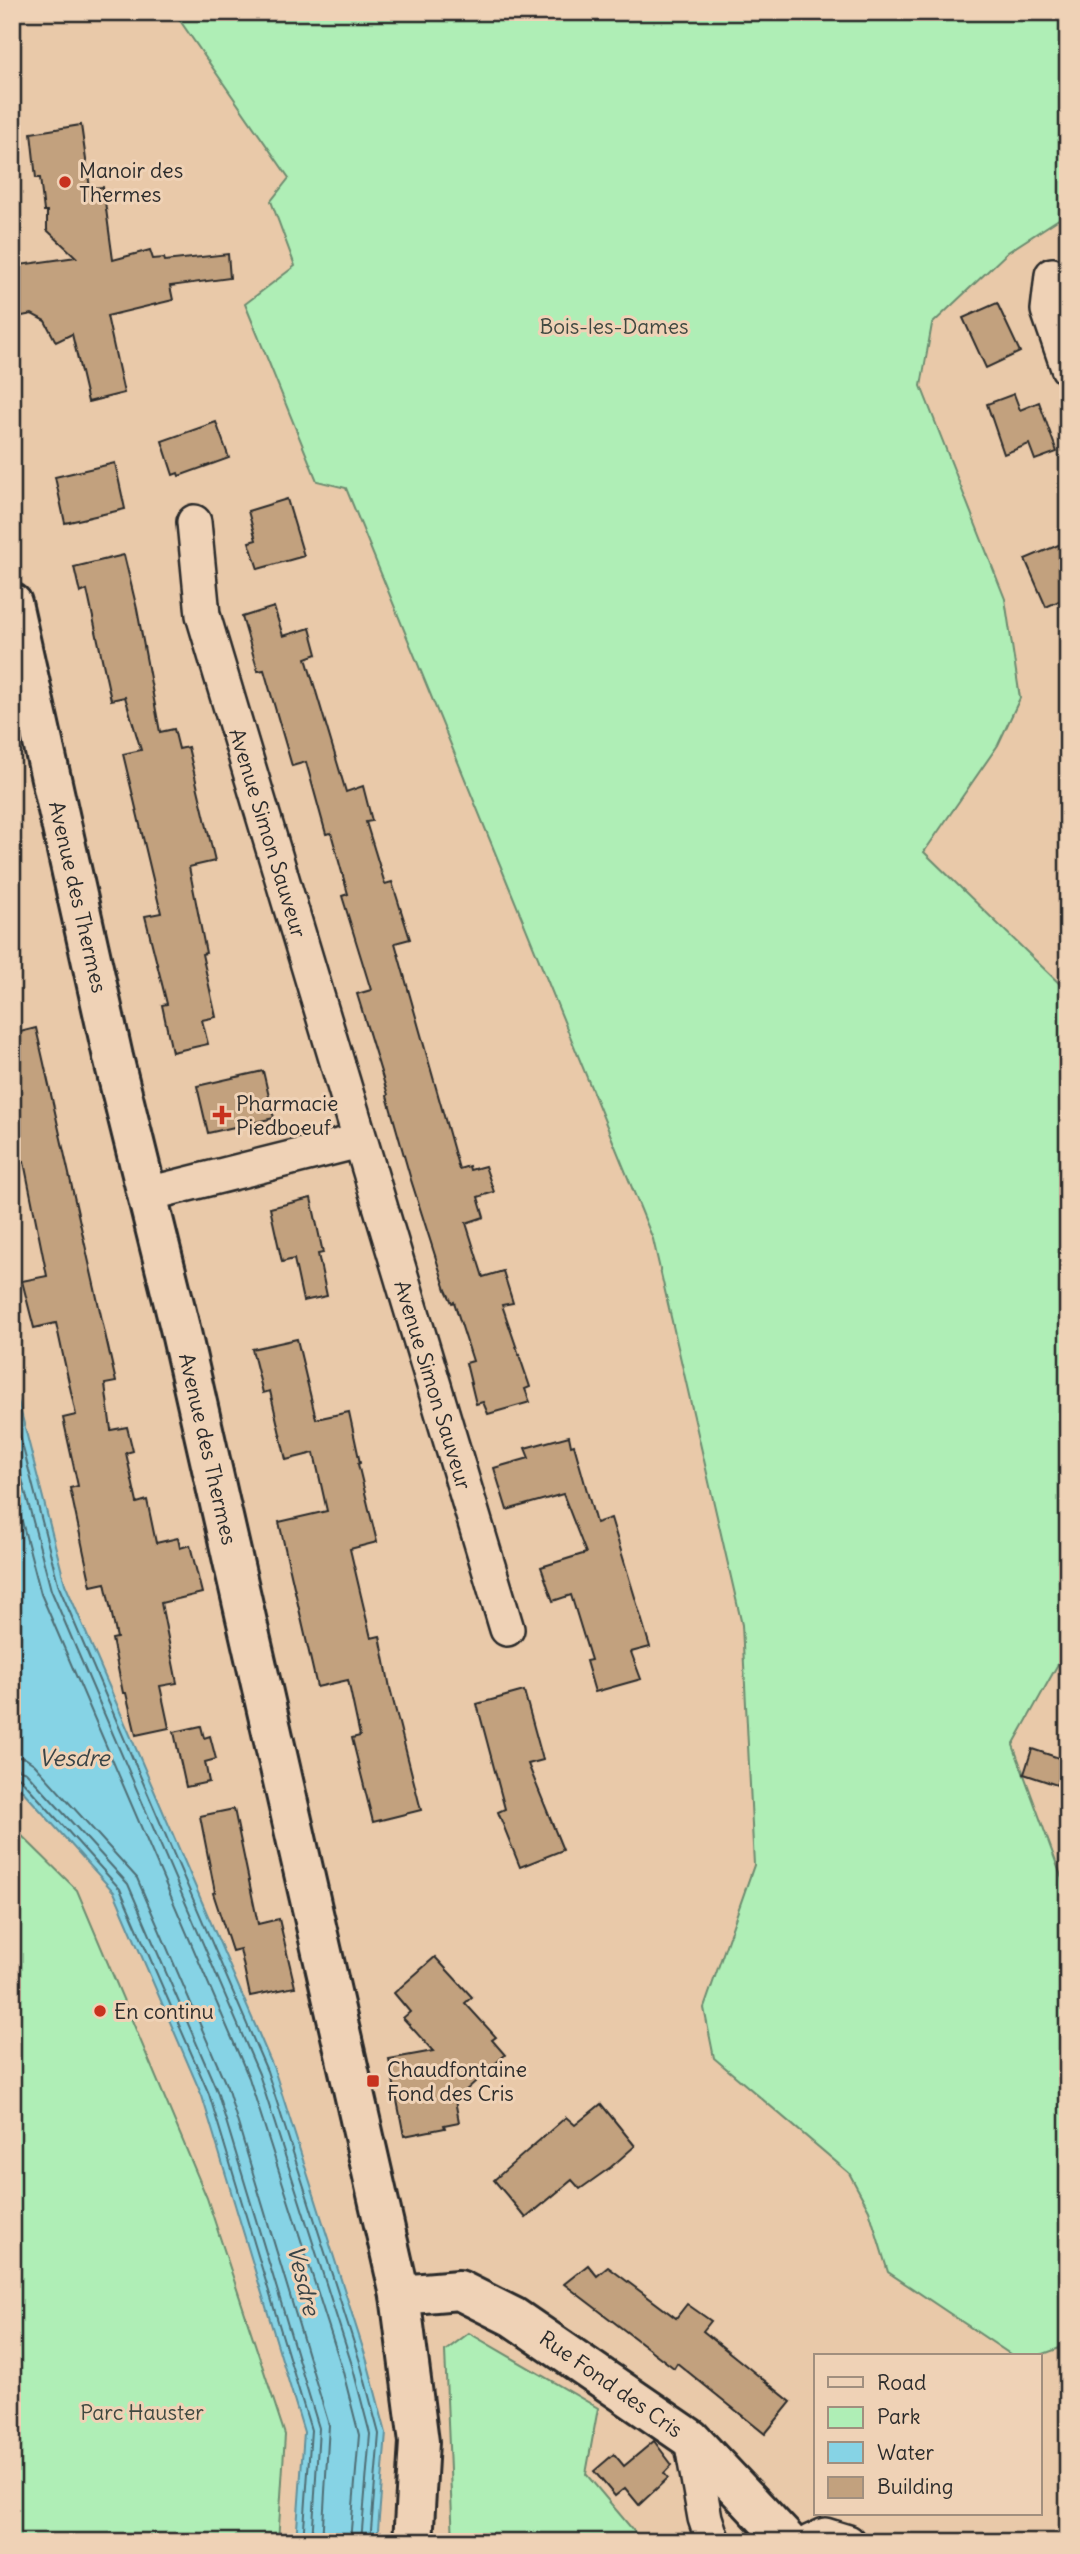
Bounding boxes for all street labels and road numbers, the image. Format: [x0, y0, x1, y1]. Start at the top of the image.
street label: Avenue Simon Sauveur [223, 725, 313, 941]
street label: Avenue des Thermes [43, 799, 113, 995]
street label: Avenue Simon Sauveur [388, 1277, 478, 1493]
street label: Avenue des Thermes [173, 1351, 243, 1547]
street label: Rue Fond des Cris [534, 2325, 688, 2443]

